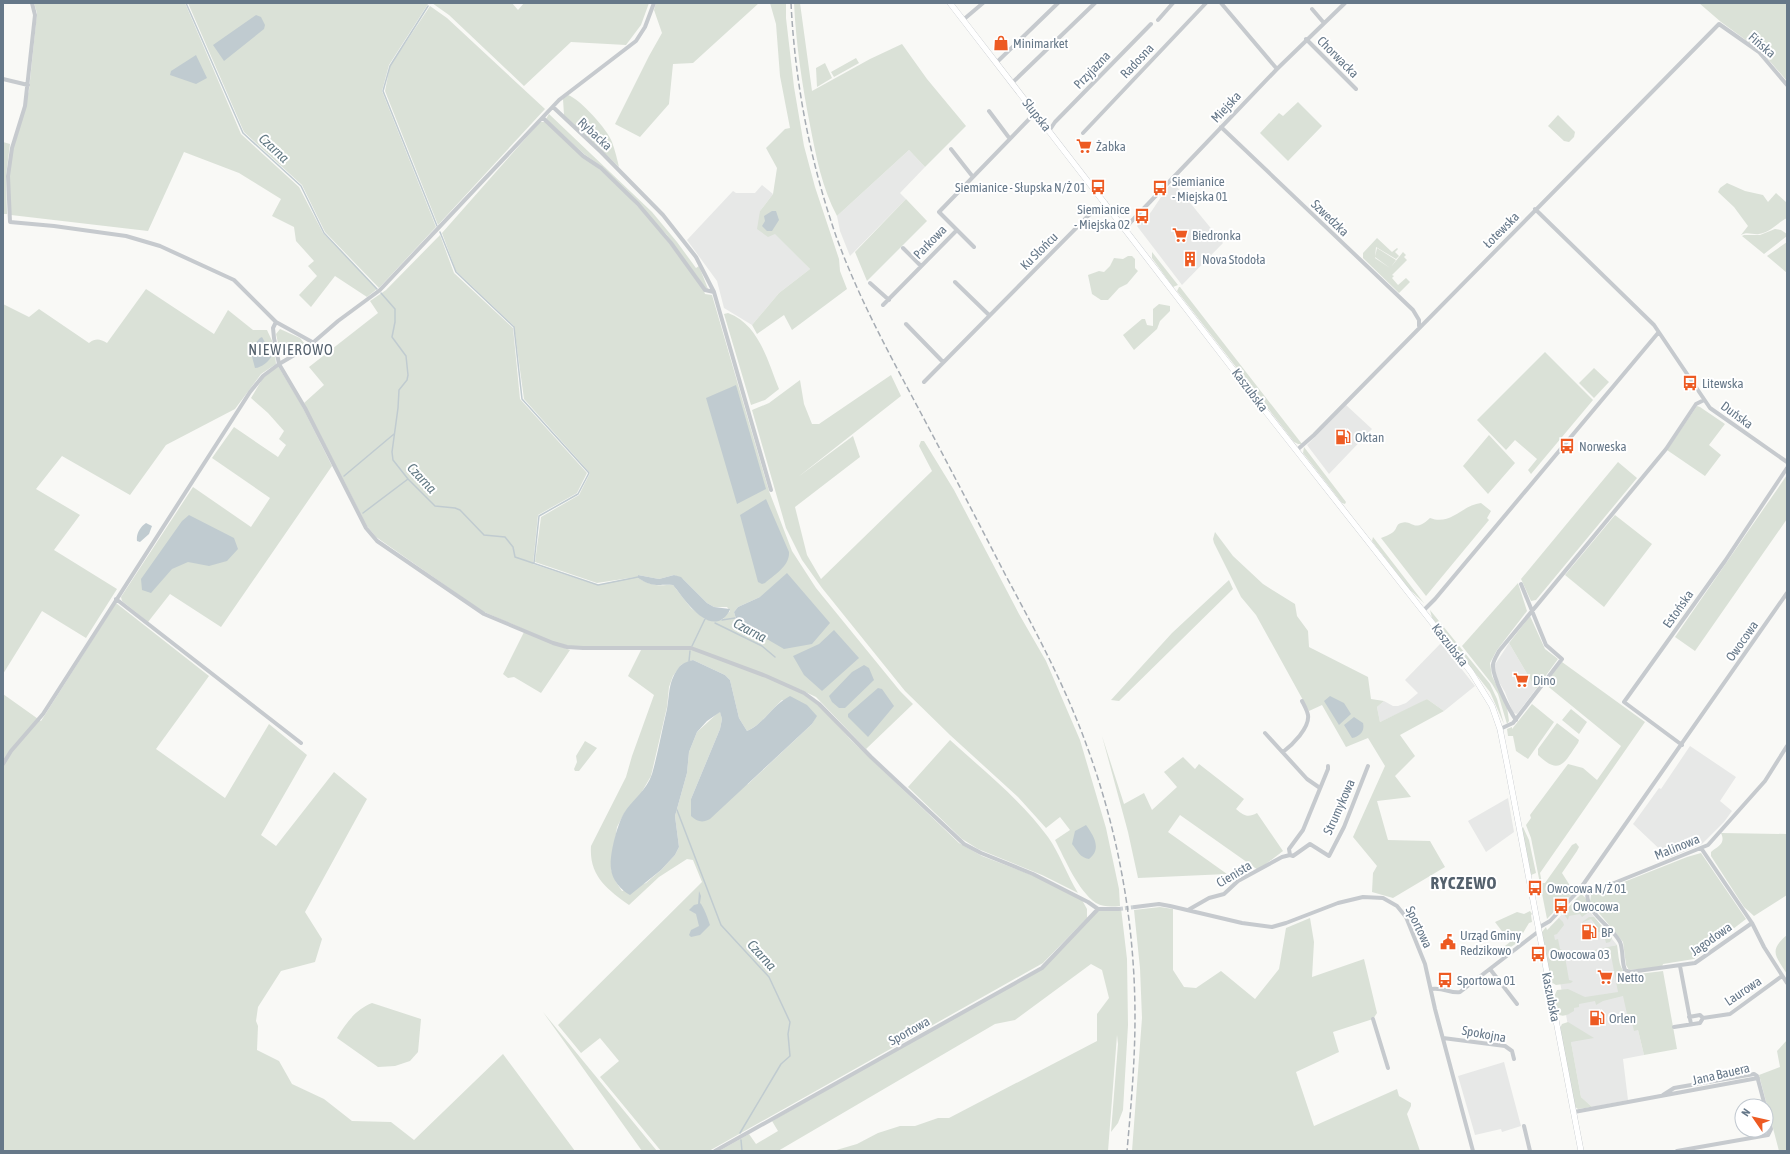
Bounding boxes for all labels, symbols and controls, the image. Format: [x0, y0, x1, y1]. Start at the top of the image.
street label: Fińska [1745, 29, 1779, 61]
street label: Chorwacka [1314, 33, 1362, 81]
shop icon: Minimarket [992, 34, 1010, 52]
place label: Minimarket [1013, 36, 1069, 51]
street label: Radosna [1117, 41, 1157, 81]
street label: Przyjazna [1071, 48, 1113, 92]
street label: Miejska [1208, 88, 1244, 126]
street label: Słupska [1019, 96, 1055, 134]
street label: Rybacka [575, 115, 615, 153]
water label: Czarna [256, 130, 293, 166]
supermarket icon: Żabka [1075, 137, 1093, 155]
place label: Żabka [1096, 139, 1126, 154]
place label: Siemianice - Miejska 01 [1172, 174, 1228, 204]
bus stop icon: Siemianice - Słupska N/Ż 01 [1089, 178, 1107, 196]
bus stop icon: Siemianice - Miejska 01 [1151, 179, 1169, 197]
place label: Siemianice - Słupska N/Ż 01 [955, 180, 1086, 195]
street label: Szwedzka [1308, 197, 1352, 239]
place label: Siemianice - Miejska 02 [1074, 202, 1130, 232]
bus stop icon: Siemianice - Miejska 02 [1133, 207, 1151, 225]
street label: Łotewska [1480, 209, 1522, 251]
street label: Parkowa [910, 222, 950, 262]
supermarket icon: Biedronka [1171, 226, 1189, 244]
place label: Biedronka [1192, 228, 1241, 243]
street label: Ku Słońcu [1017, 229, 1061, 273]
building icon: Nova Stodoła [1181, 250, 1199, 268]
place label: Nova Stodoła [1202, 252, 1266, 267]
district label: NIEWIEROWO [248, 341, 334, 358]
street label: Kaszubska [1229, 365, 1271, 415]
bus stop icon: Litewska [1681, 374, 1699, 392]
place label: Litewska [1702, 376, 1744, 391]
street label: Duńska [1718, 398, 1756, 432]
fuel station icon: Oktan [1334, 428, 1352, 446]
place label: Oktan [1355, 430, 1384, 445]
bus stop icon: Norweska [1558, 437, 1576, 455]
place label: Norweska [1579, 439, 1627, 454]
water label: Czarna [404, 460, 440, 497]
street label: Estońska [1660, 587, 1696, 631]
water label: Czarna [731, 615, 770, 646]
street label: Owocowa [1723, 618, 1761, 664]
street label: Kaszubska [1429, 621, 1471, 669]
supermarket icon: Dino [1512, 671, 1530, 689]
place label: Dino [1533, 673, 1556, 688]
street label: Strumykowa [1320, 777, 1358, 837]
street label: Malinowa [1652, 831, 1702, 863]
street label: Cienista [1214, 858, 1254, 890]
district label: RYCZEWO [1430, 873, 1498, 893]
bus stop icon: Owocowa N/Ż 01 [1526, 879, 1544, 897]
place label: Owocowa N/Ż 01 [1547, 881, 1627, 896]
bus stop icon: Owocowa [1552, 897, 1570, 915]
place label: Owocowa [1573, 899, 1619, 914]
street label: Sportowa [1402, 904, 1436, 950]
street label: Jagodowa [1687, 919, 1735, 959]
fuel station icon: BP [1580, 923, 1598, 941]
place label: BP [1601, 925, 1614, 940]
place label: Urząd Gminy Redzikowo [1460, 928, 1522, 958]
public building icon: Urząd Gminy Redzikowo [1439, 933, 1457, 951]
water label: Czarna [744, 937, 780, 974]
bus stop icon: Owocowa 03 [1529, 945, 1547, 963]
place label: Owocowa 03 [1550, 947, 1610, 962]
supermarket icon: Netto [1596, 968, 1614, 986]
place label: Netto [1617, 970, 1644, 985]
bus stop icon: Sportowa 01 [1436, 971, 1454, 989]
street label: Kaszubska [1539, 971, 1563, 1023]
place label: Sportowa 01 [1457, 973, 1516, 988]
street label: Laurowa [1722, 973, 1764, 1009]
fuel station icon: Orlen [1588, 1009, 1606, 1027]
place label: Orlen [1609, 1011, 1636, 1026]
street label: Sportowa [886, 1014, 932, 1048]
street label: Spokojna [1461, 1023, 1507, 1045]
street label: Jana Bauera [1691, 1060, 1751, 1088]
north arrow [1734, 1098, 1774, 1138]
text: N [1739, 1106, 1753, 1118]

